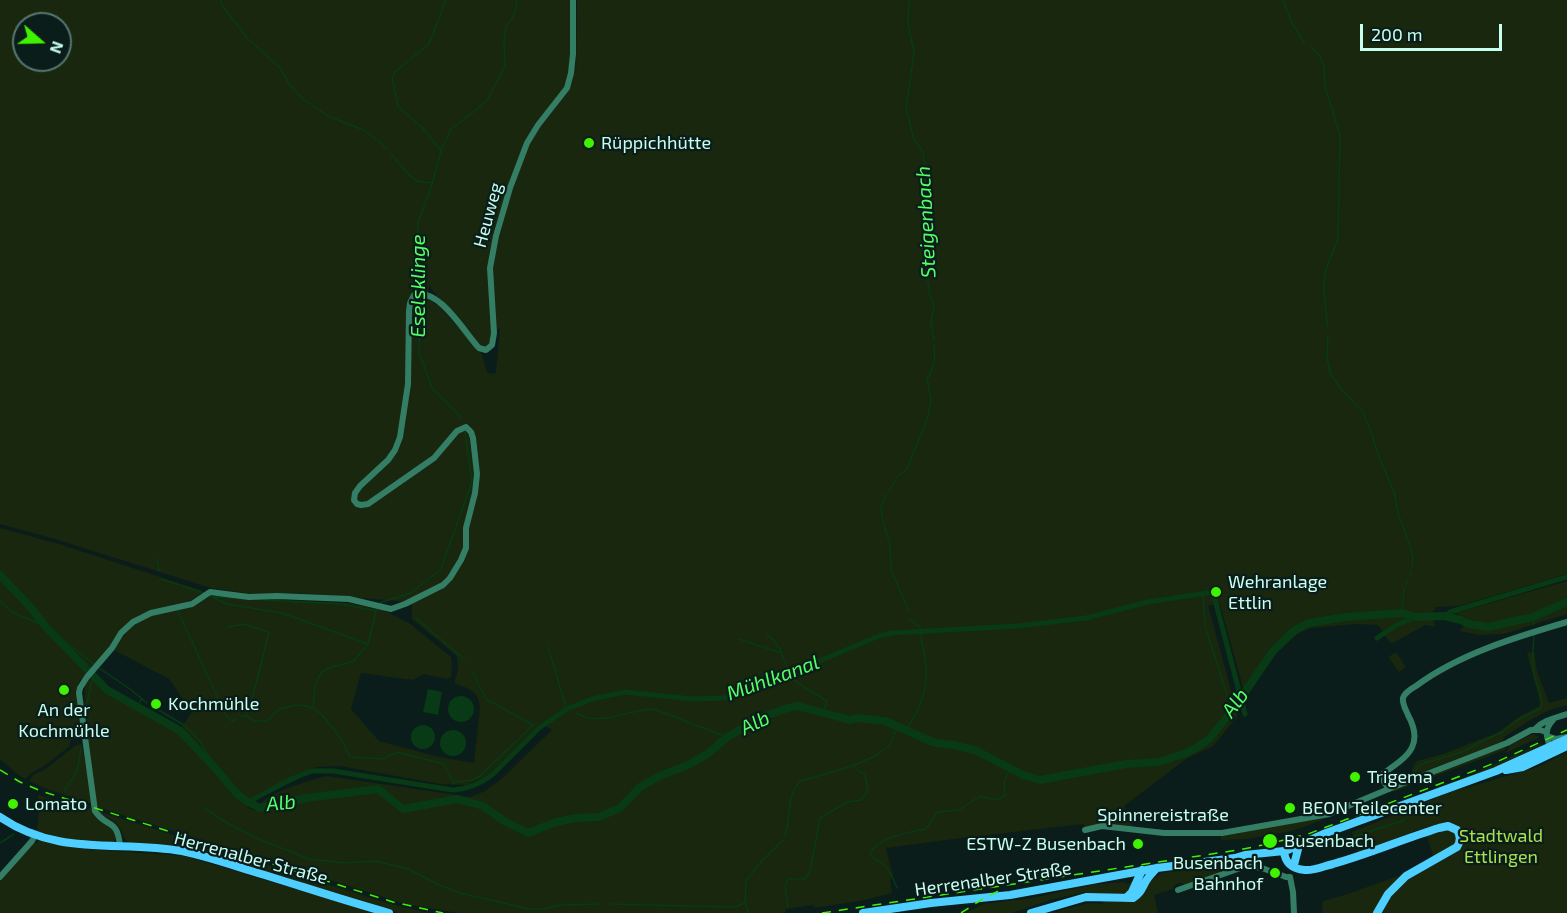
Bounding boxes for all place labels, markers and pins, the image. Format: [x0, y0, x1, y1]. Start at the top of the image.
place label: Rüppichhütte [601, 132, 711, 154]
marker: Rüppichhütte [582, 136, 596, 150]
place label: Wehranlage Ettlin [1228, 571, 1327, 614]
marker: Wehranlage Ettlin [1209, 585, 1223, 599]
marker: An der Kochmühle [57, 683, 71, 697]
place label: Kochmühle [168, 693, 259, 715]
marker: Kochmühle [149, 697, 163, 711]
place label: An der Kochmühle [18, 699, 110, 742]
place label: Trigema [1367, 766, 1433, 788]
marker: Trigema [1348, 770, 1362, 784]
place label: Lomato [25, 793, 87, 815]
marker: Lomato [6, 797, 20, 811]
place label: BEON Teilecenter [1302, 797, 1442, 819]
marker: BEON Teilecenter [1283, 801, 1297, 815]
place label: Busenbach [1284, 830, 1374, 852]
marker: Busenbach [1261, 832, 1279, 850]
place label: ESTW-Z Busenbach [966, 833, 1126, 855]
marker: ESTW-Z Busenbach [1131, 837, 1145, 851]
place label: Busenbach Bahnhof [1173, 852, 1263, 894]
marker: Busenbach Bahnhof [1268, 866, 1282, 880]

